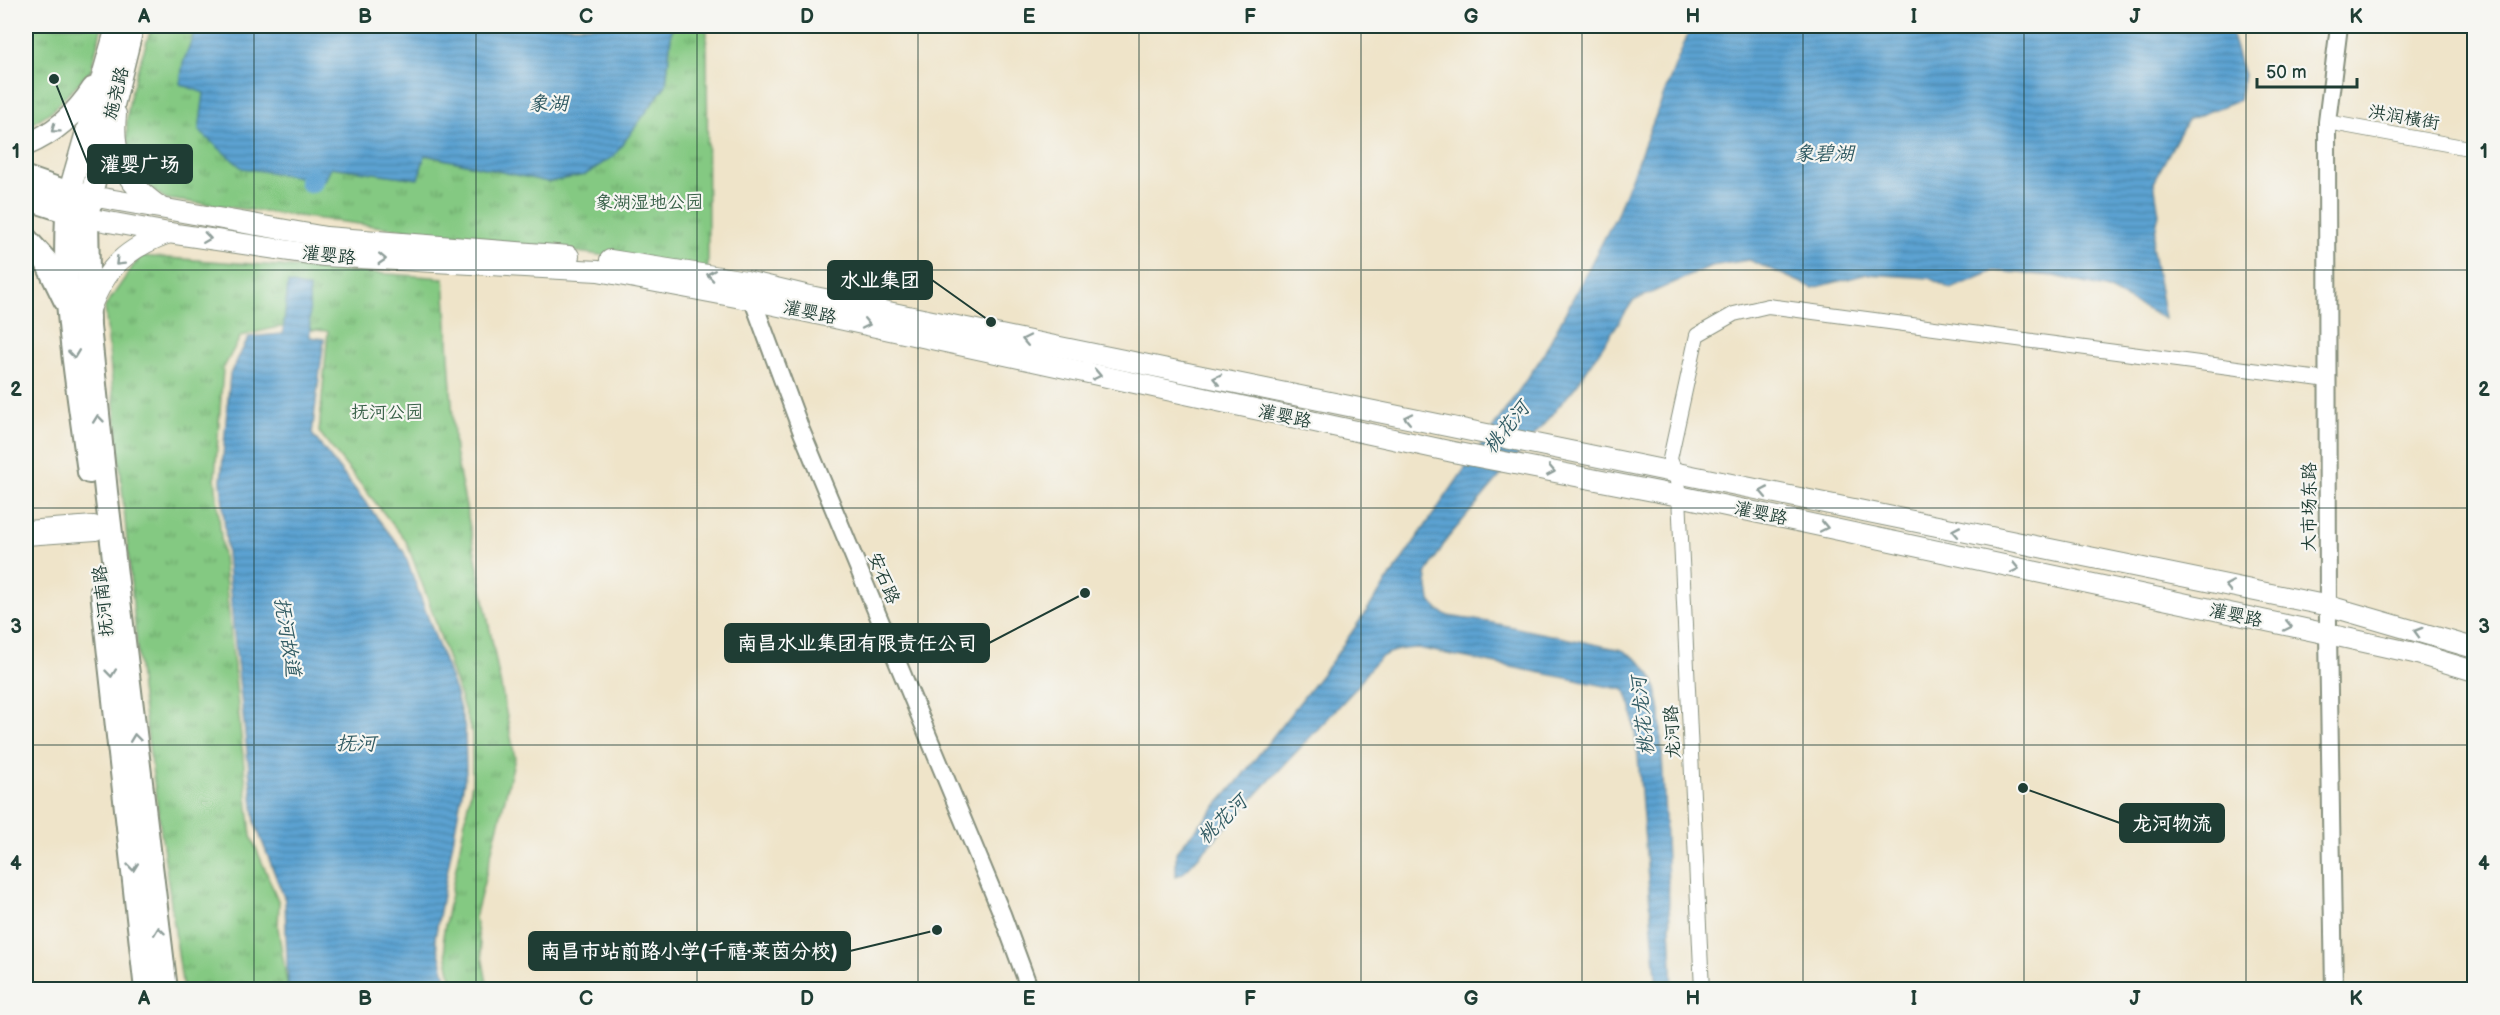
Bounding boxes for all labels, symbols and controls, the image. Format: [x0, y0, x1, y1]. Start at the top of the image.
text: A [137, 5, 151, 29]
text: B [358, 5, 372, 29]
text: C [579, 5, 593, 29]
text: D [800, 5, 814, 29]
text: E [1023, 5, 1036, 29]
text: F [1244, 5, 1256, 29]
text: G [1464, 5, 1479, 29]
text: H [1686, 5, 1700, 29]
text: I [1911, 5, 1917, 29]
text: J [2130, 5, 2142, 29]
text: K [2349, 5, 2363, 29]
scale bar [2257, 51, 2358, 89]
text: 50 m [2266, 62, 2307, 83]
street label: 施尧路 [100, 64, 133, 122]
water label: 象湖 [528, 92, 570, 116]
street label: 洪润横街 [2367, 101, 2441, 134]
one-way arrow [50, 122, 61, 133]
text: 1 [12, 140, 20, 164]
text: 1 [2480, 140, 2488, 164]
water label: 象碧湖 [1794, 142, 1856, 166]
callout: 灌婴广场 [88, 145, 192, 183]
text: 灌婴广场 [100, 153, 180, 177]
park label: 象湖湿地公园 [595, 192, 703, 213]
one-way arrow [202, 232, 211, 244]
street label: 灌婴路 [301, 242, 357, 269]
one-way arrow [378, 253, 387, 266]
one-way arrow [115, 254, 126, 265]
callout: 水业集团 [828, 261, 932, 299]
text: 水业集团 [840, 269, 920, 293]
one-way arrow [707, 270, 716, 282]
street label: 灌婴路 [781, 297, 838, 328]
one-way arrow [860, 317, 870, 330]
one-way arrow [1021, 334, 1031, 347]
one-way arrow [67, 350, 80, 359]
one-way arrow [1092, 367, 1102, 380]
one-way arrow [1212, 373, 1222, 386]
text: 2 [10, 378, 22, 402]
text: 2 [2478, 378, 2490, 402]
water label: 桃花河 [1479, 394, 1537, 458]
street label: 灌婴路 [1256, 401, 1313, 432]
park label: 抚河公园 [351, 402, 423, 423]
one-way arrow [1403, 413, 1413, 426]
one-way arrow [92, 414, 105, 424]
street label: 大市场东路 [2299, 462, 2320, 552]
one-way arrow [1546, 464, 1556, 477]
one-way arrow [1760, 486, 1770, 499]
street label: 灌婴路 [1732, 498, 1789, 529]
one-way arrow [1819, 520, 1829, 533]
one-way arrow [1951, 525, 1961, 538]
street label: 安石路 [863, 549, 904, 607]
one-way arrow [2009, 561, 2019, 574]
street label: 抚河南路 [89, 564, 118, 638]
one-way arrow [2224, 580, 2234, 593]
water label: 抚河故道 [269, 596, 305, 681]
street label: 灌婴路 [2207, 600, 2264, 631]
text: 3 [10, 615, 22, 639]
text: 3 [2478, 615, 2490, 639]
one-way arrow [2282, 619, 2292, 632]
callout: 南昌水业集团有限责任公司 [725, 624, 989, 662]
one-way arrow [2413, 627, 2424, 639]
text: 南昌水业集团有限责任公司 [737, 632, 977, 656]
one-way arrow [104, 669, 117, 678]
water label: 桃花龙河 [1627, 672, 1659, 757]
street label: 龙河路 [1661, 704, 1684, 759]
water label: 抚河 [336, 732, 379, 756]
one-way arrow [130, 733, 142, 742]
water label: 桃花河 [1193, 788, 1255, 849]
callout: 龙河物流 [2120, 804, 2224, 842]
text: 龙河物流 [2132, 812, 2212, 836]
text: 4 [10, 852, 22, 876]
text: 4 [2478, 852, 2490, 876]
one-way arrow [126, 862, 138, 872]
one-way arrow [153, 927, 165, 936]
callout: 南昌市站前路小学(千禧·莱茵分校) [529, 932, 850, 970]
text: 南昌市站前路小学(千禧·莱茵分校) [540, 940, 838, 964]
text: A [137, 987, 151, 1011]
text: B [358, 987, 372, 1011]
text: C [579, 987, 593, 1011]
text: D [800, 987, 814, 1011]
text: E [1023, 987, 1036, 1011]
text: F [1244, 987, 1256, 1011]
text: G [1464, 987, 1479, 1011]
text: H [1686, 987, 1700, 1011]
text: I [1911, 987, 1917, 1011]
text: J [2130, 987, 2142, 1011]
text: K [2349, 987, 2363, 1011]

